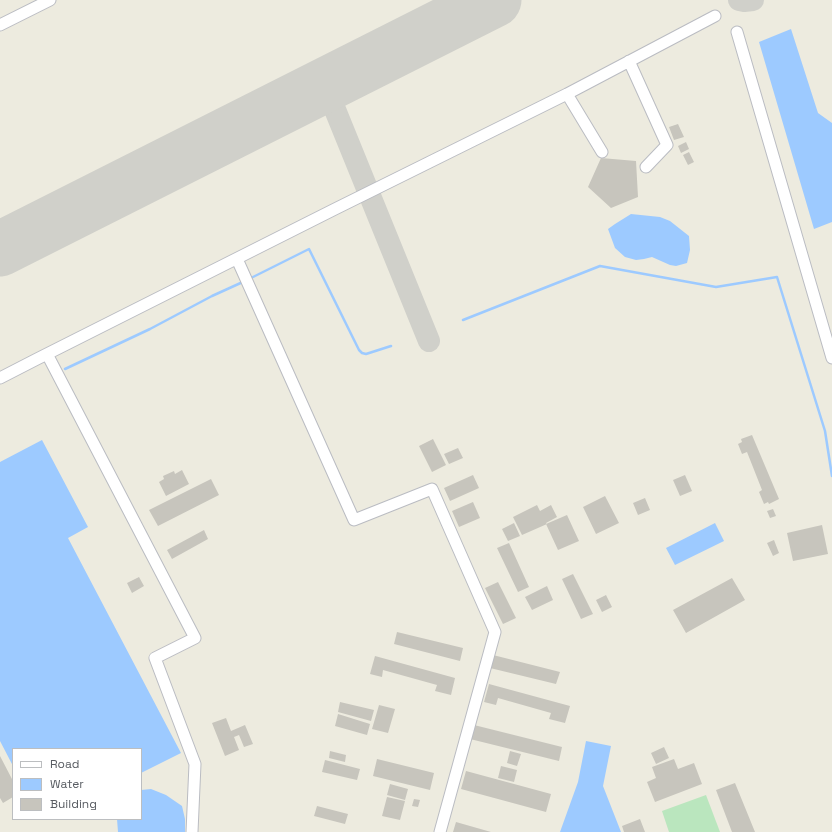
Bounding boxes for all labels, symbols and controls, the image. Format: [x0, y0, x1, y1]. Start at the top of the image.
legend [12, 748, 142, 820]
text: Road [50, 756, 79, 772]
text: Water [50, 776, 84, 792]
text: Building [50, 796, 97, 812]

